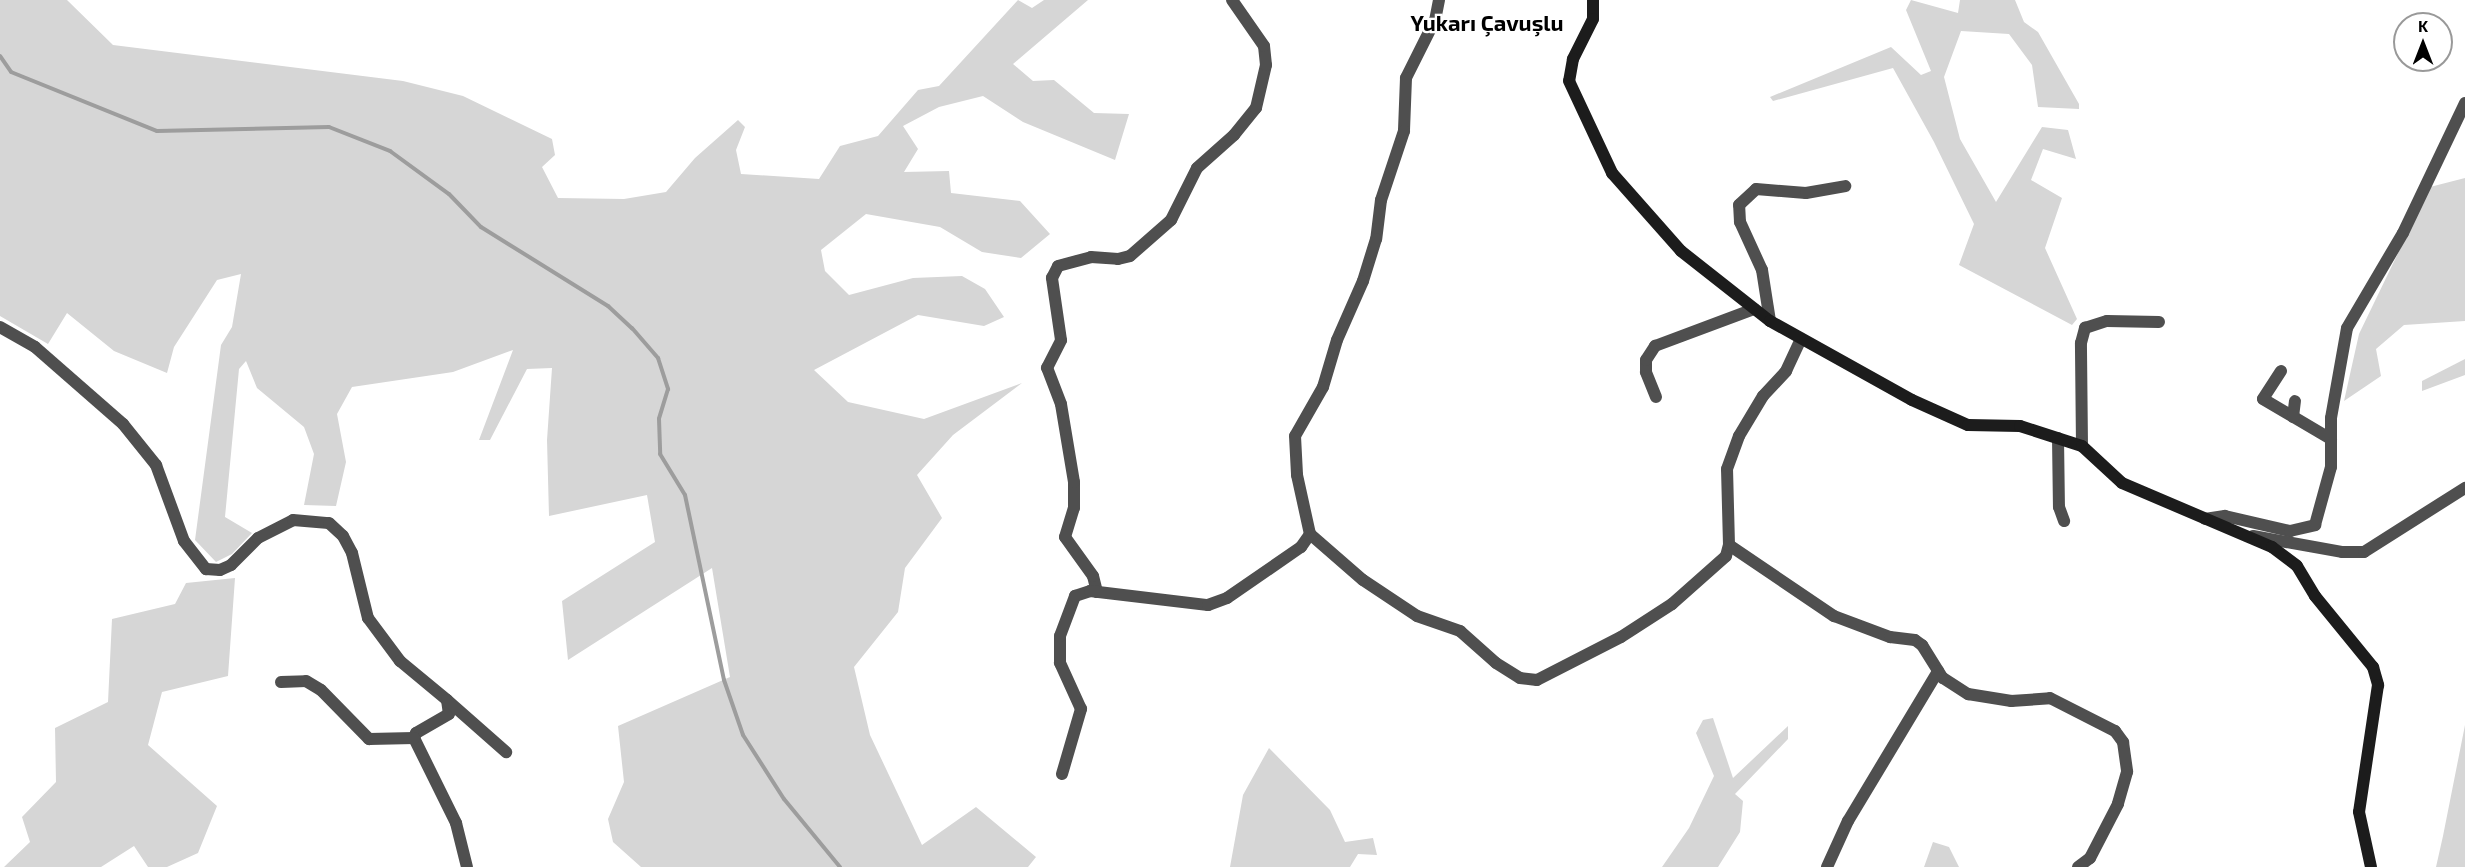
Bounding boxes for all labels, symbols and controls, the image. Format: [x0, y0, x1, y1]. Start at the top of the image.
district label: Yukarı Çavuşlu [1410, 10, 1564, 36]
north arrow [2393, 12, 2453, 72]
text: K [2418, 16, 2428, 35]

